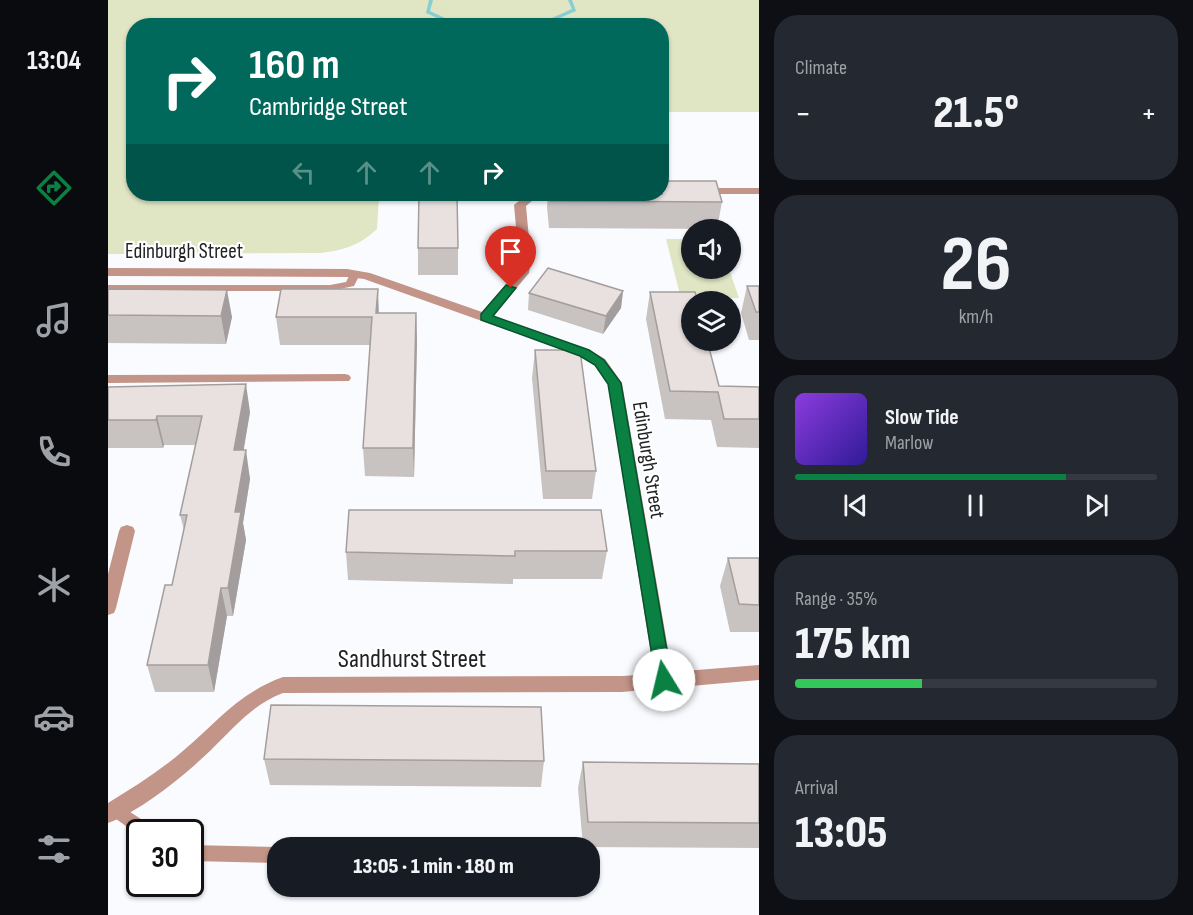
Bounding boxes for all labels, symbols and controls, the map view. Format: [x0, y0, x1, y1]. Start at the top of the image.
text: 160 m [249, 40, 340, 91]
icon: right [150, 42, 228, 120]
text: 13:04 [27, 45, 81, 77]
text: Climate [795, 56, 847, 80]
text: 21.5° [933, 86, 1019, 141]
text: Cambridge Street [249, 91, 407, 123]
text: − [795, 94, 811, 134]
text: + [1141, 94, 1157, 134]
icon: left [287, 156, 320, 189]
icon: ahead [350, 156, 383, 189]
icon: ahead [413, 156, 446, 189]
icon: right [476, 156, 509, 189]
icon: directions [33, 167, 75, 209]
map controls [681, 219, 741, 351]
button: sound [681, 219, 741, 279]
text: 26 [941, 219, 1011, 312]
pin [485, 226, 536, 288]
icon: arrive [494, 235, 527, 268]
street label: Edinburgh Street [125, 239, 243, 264]
button: layers [681, 291, 741, 351]
icon: music [33, 299, 75, 341]
text: km/h [959, 305, 993, 329]
street label: Edinburgh Street [627, 400, 670, 520]
text: Slow Tide [885, 404, 959, 431]
icon: phone [33, 431, 75, 473]
text: Marlow [885, 431, 933, 455]
icon: previous [839, 489, 872, 522]
icon: pause [959, 489, 992, 522]
icon: next [1080, 489, 1113, 522]
icon: climate [33, 564, 75, 606]
text: Range · 35% [795, 587, 877, 611]
text: 175 km [795, 617, 911, 672]
street label: Sandhurst Street [338, 644, 486, 675]
position arrow [632, 648, 696, 712]
icon: car [33, 696, 75, 738]
text: Arrival [795, 776, 838, 800]
text: 13:05 [795, 806, 888, 861]
speed limit sign: 30 [126, 819, 204, 897]
icon: filters [33, 828, 75, 870]
text: 13:05 · 1 min · 180 m [353, 853, 514, 880]

